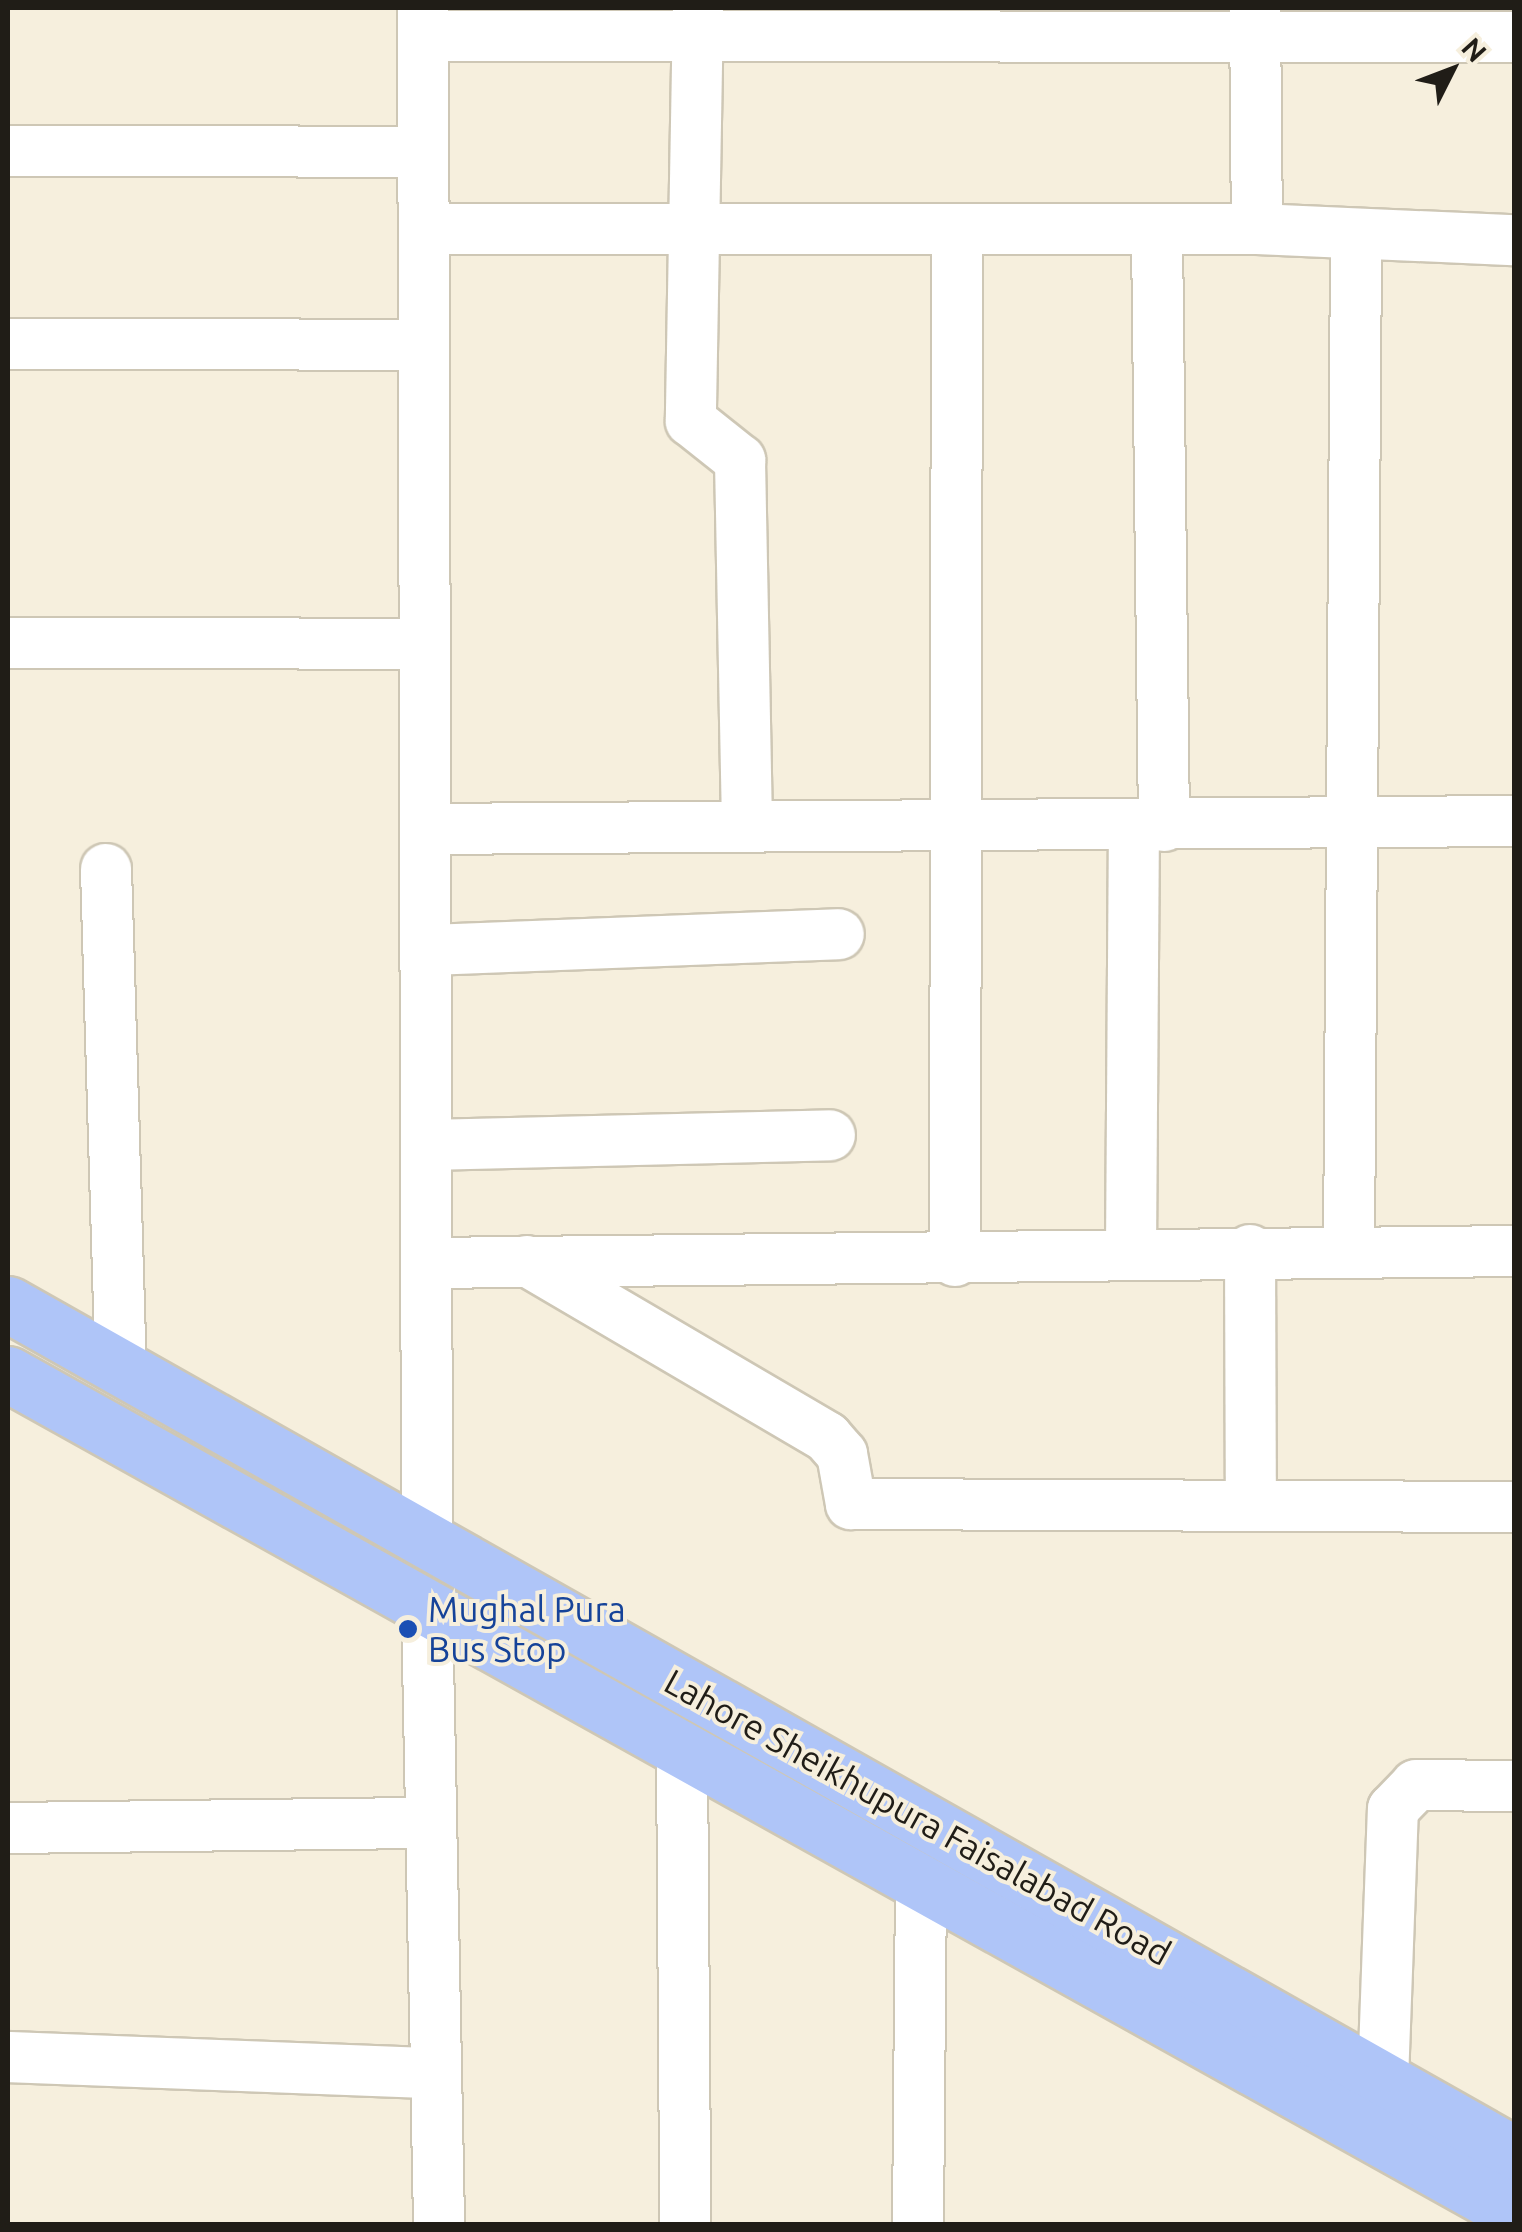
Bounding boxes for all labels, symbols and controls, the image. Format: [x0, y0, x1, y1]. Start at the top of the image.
north arrow [1402, 20, 1502, 120]
text: N [1456, 31, 1493, 68]
place label: Mughal Pura Bus Stop [428, 1588, 626, 1670]
marker: Mughal Pura Bus Stop [397, 1618, 419, 1640]
street label: Lahore Sheikhupura Faisalabad Road [658, 1660, 1178, 1974]

